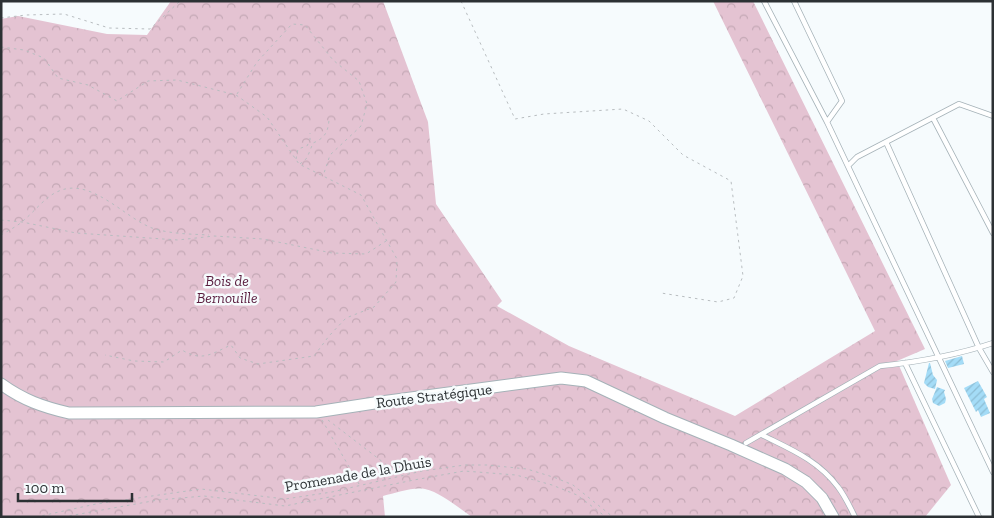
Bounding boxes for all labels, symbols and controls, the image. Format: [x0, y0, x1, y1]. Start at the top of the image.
park label: Bois de Bernouille [197, 272, 257, 307]
street label: Route Stratégique [375, 380, 493, 412]
street label: Promenade de la Dhuis [283, 452, 433, 496]
scale bar [18, 470, 131, 502]
text: 100 m [25, 479, 64, 497]

